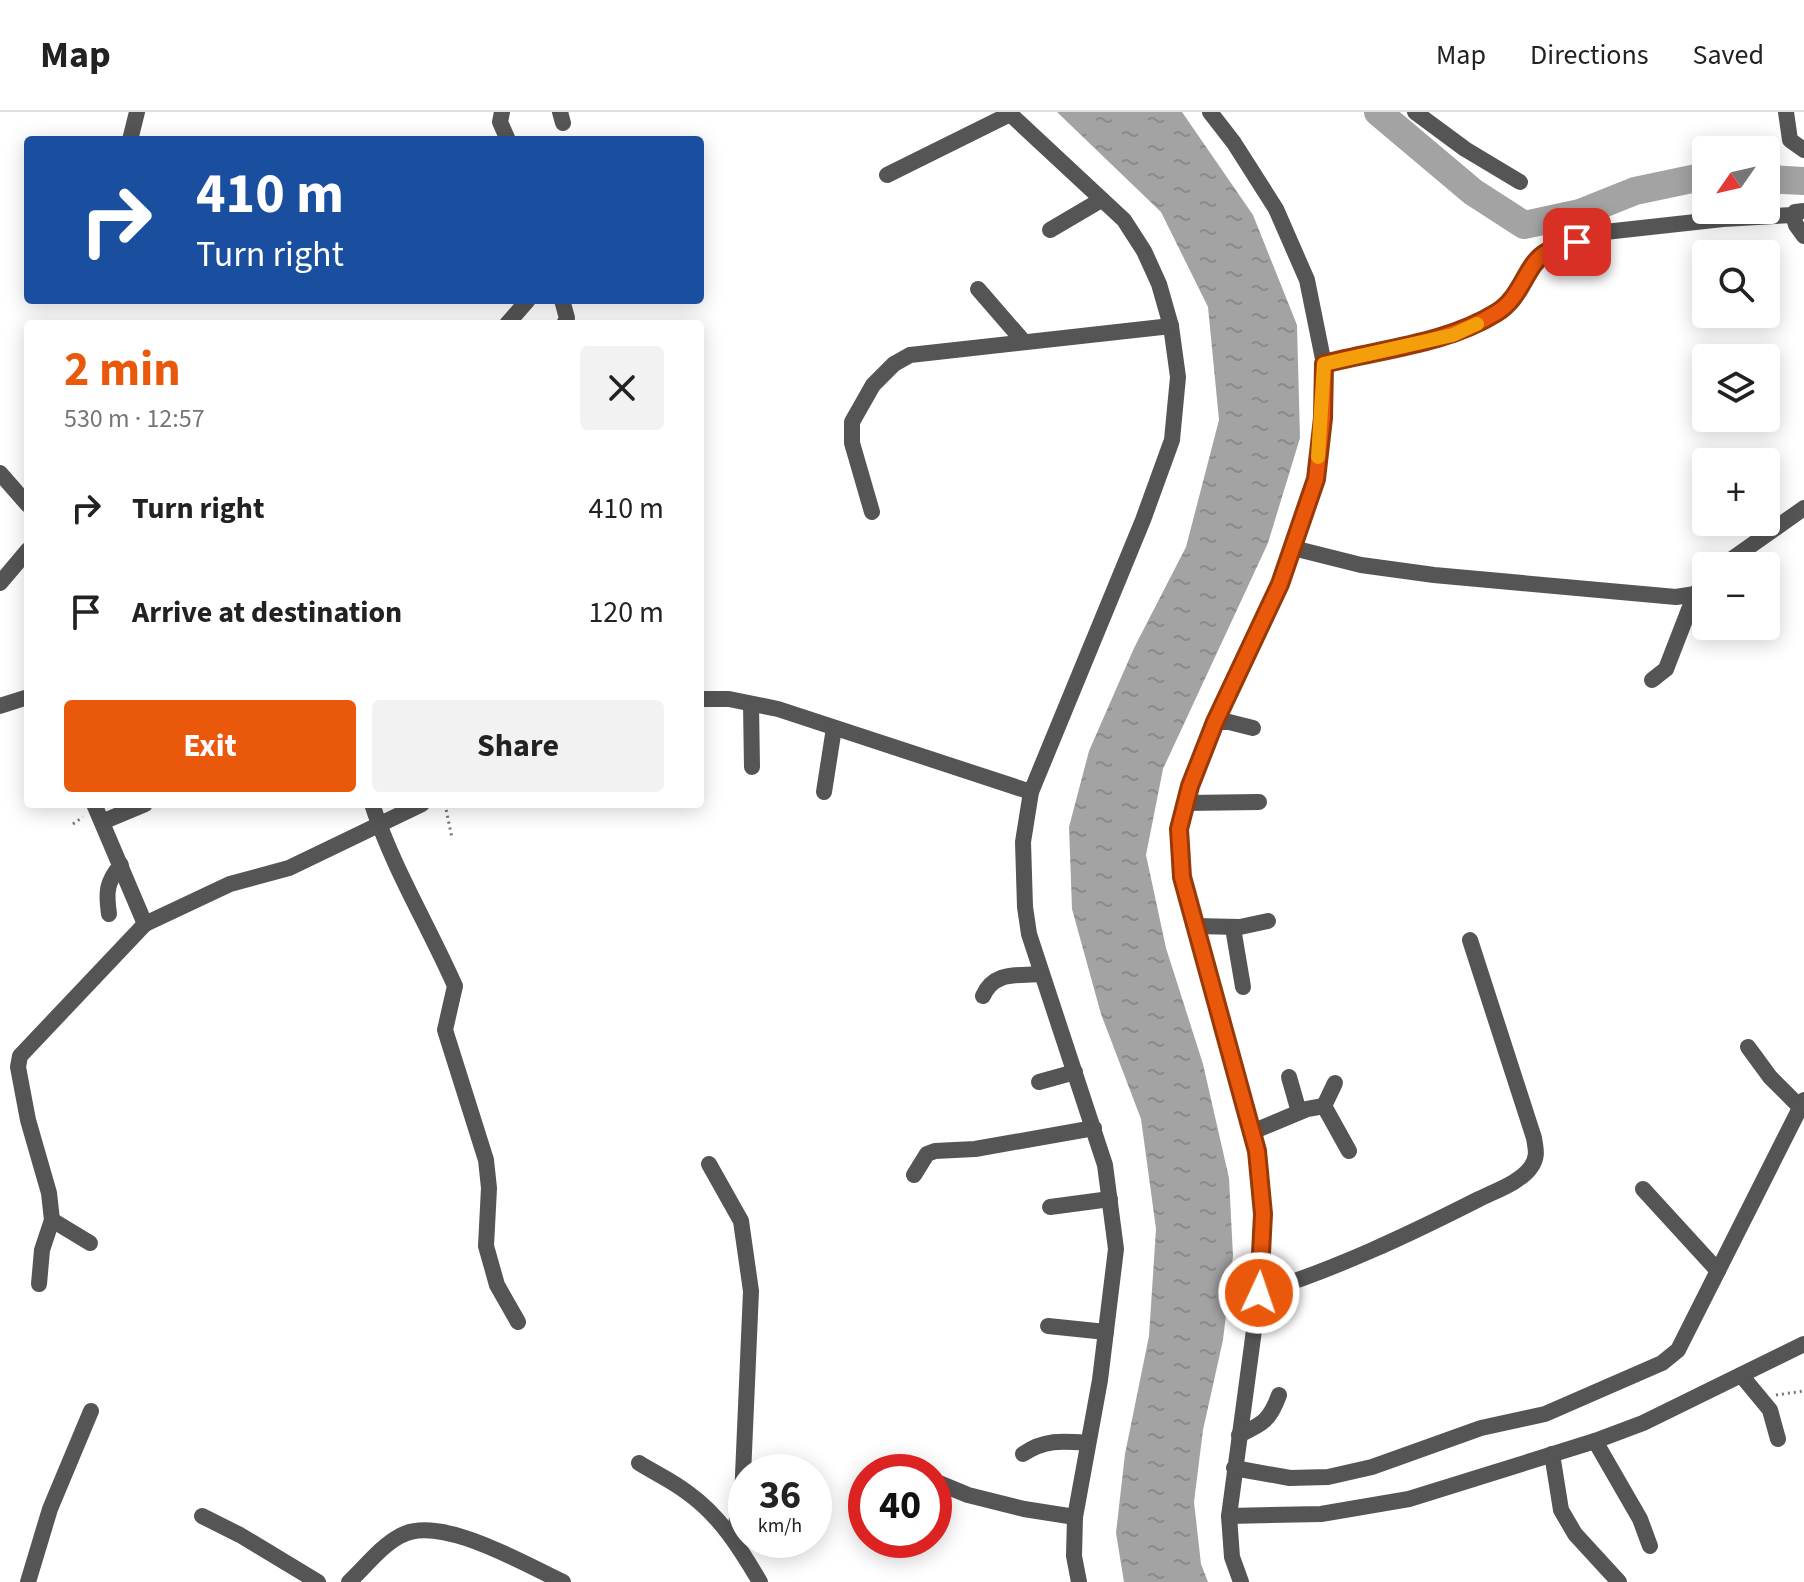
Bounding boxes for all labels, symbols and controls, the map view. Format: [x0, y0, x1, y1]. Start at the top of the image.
text: Map [40, 28, 111, 82]
text: Map [1436, 35, 1486, 75]
text: Directions [1530, 35, 1649, 75]
text: Saved [1693, 35, 1764, 75]
north arrow [1692, 136, 1780, 224]
map controls [1692, 136, 1780, 640]
text: 410 m [196, 155, 344, 234]
icon: right [64, 168, 168, 272]
pin [1543, 208, 1611, 276]
icon: arrive [1555, 220, 1599, 264]
text: Turn right [196, 229, 344, 280]
button: search [1692, 240, 1780, 328]
text: 2 min [64, 336, 181, 404]
button: layers [1692, 344, 1780, 432]
button: close [580, 346, 664, 430]
text: 530 m · 12:57 [64, 400, 205, 437]
button: + [1692, 448, 1780, 536]
icon: right [64, 486, 108, 530]
text: Turn right [132, 487, 264, 530]
text: 410 m [588, 487, 664, 530]
button: − [1692, 552, 1780, 640]
icon: arrive [64, 590, 108, 634]
text: Arrive at destination [132, 591, 402, 634]
text: 120 m [588, 591, 664, 634]
button: Exit [64, 700, 356, 792]
button: Share [372, 700, 664, 792]
position arrow [1217, 1251, 1301, 1335]
speed limit sign: 40 [848, 1454, 952, 1558]
text: 36 [759, 1467, 801, 1524]
text: km/h [758, 1512, 802, 1540]

